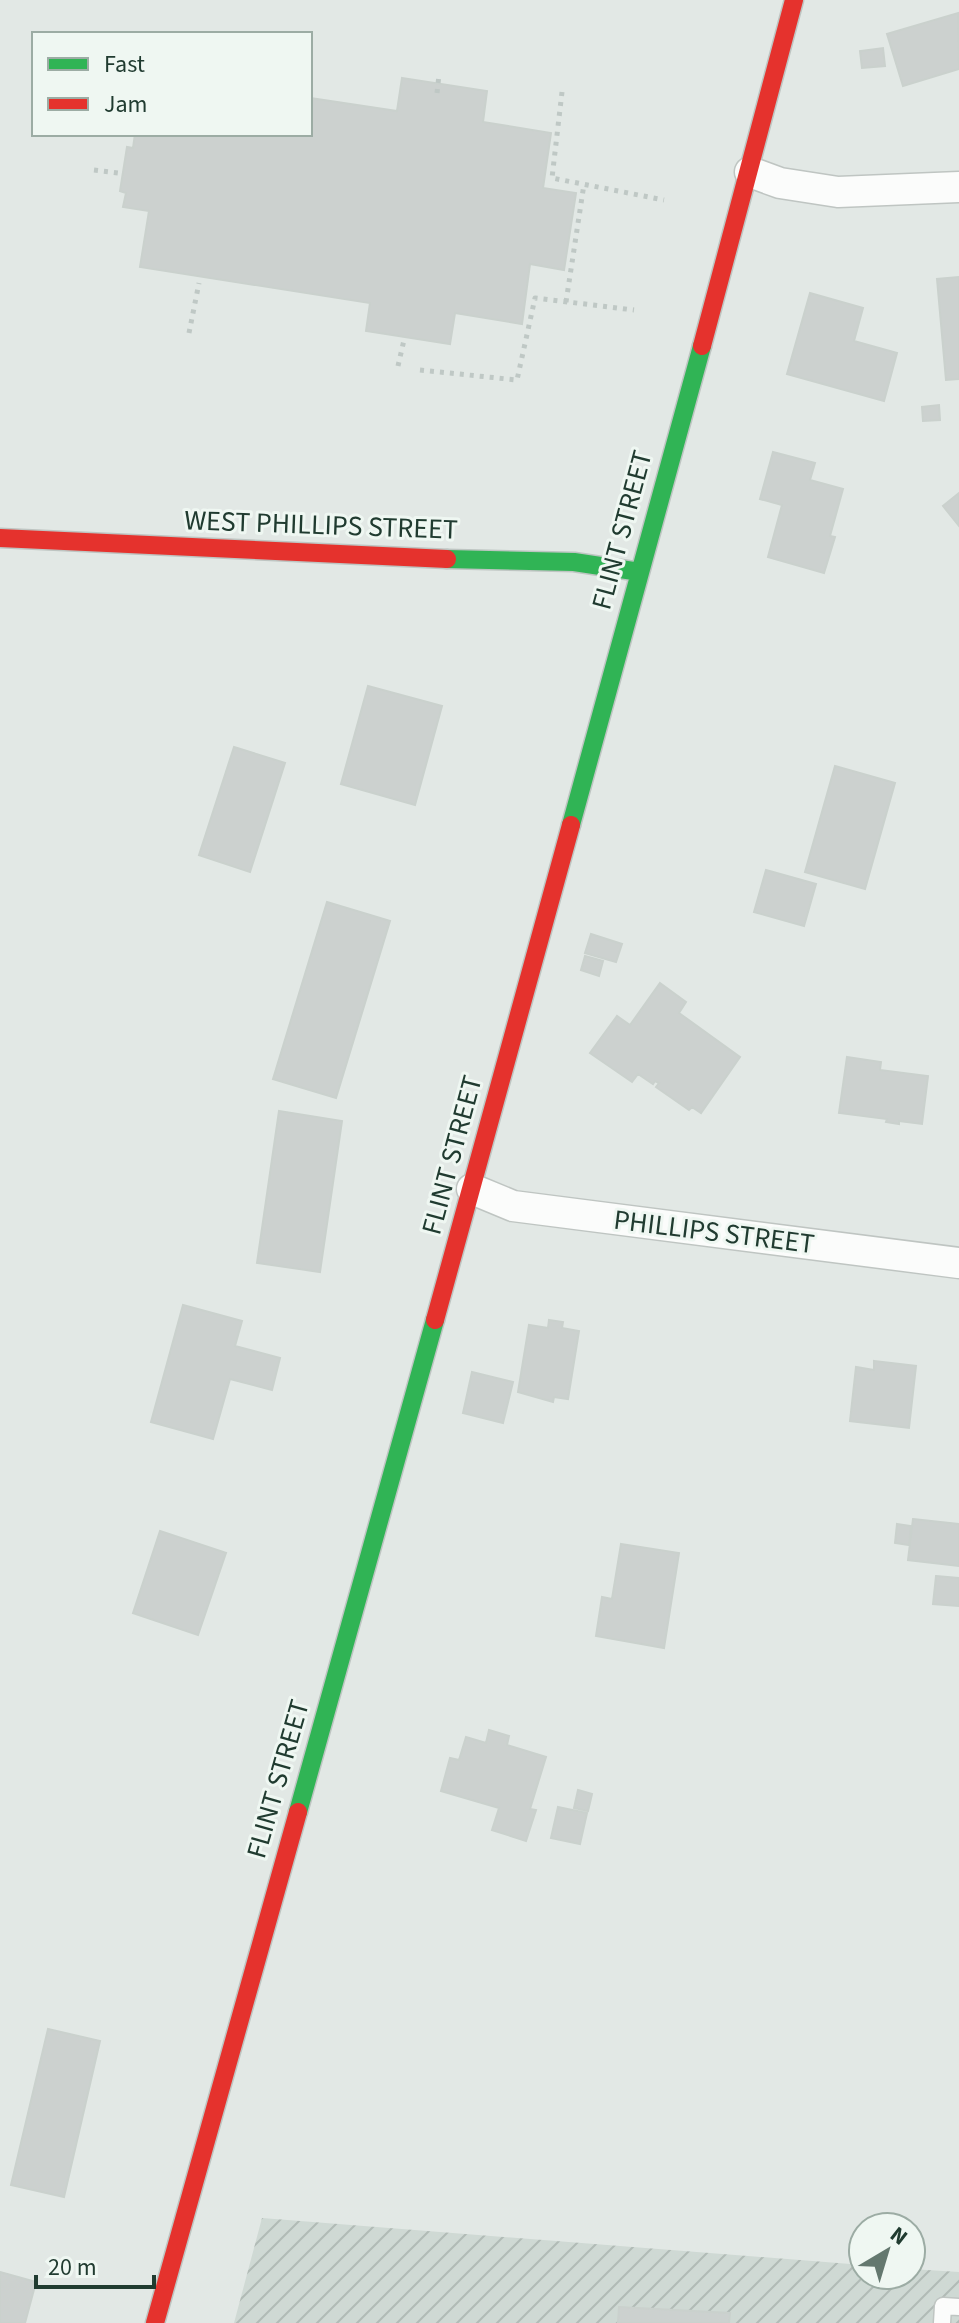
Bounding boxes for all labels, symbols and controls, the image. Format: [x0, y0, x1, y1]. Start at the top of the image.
legend [32, 32, 312, 136]
text: Fast [104, 47, 145, 82]
text: Jam [104, 87, 148, 122]
street label: FLINT STREET [582, 446, 662, 614]
street label: WEST PHILLIPS STREET [183, 500, 459, 550]
street label: FLINT STREET [412, 1071, 492, 1239]
street label: PHILLIPS STREET [611, 1200, 817, 1264]
street label: FLINT STREET [236, 1695, 320, 1863]
north arrow [847, 2211, 927, 2291]
text: N [883, 2219, 914, 2253]
scale bar [36, 2239, 154, 2289]
text: 20 m [48, 2250, 97, 2285]

